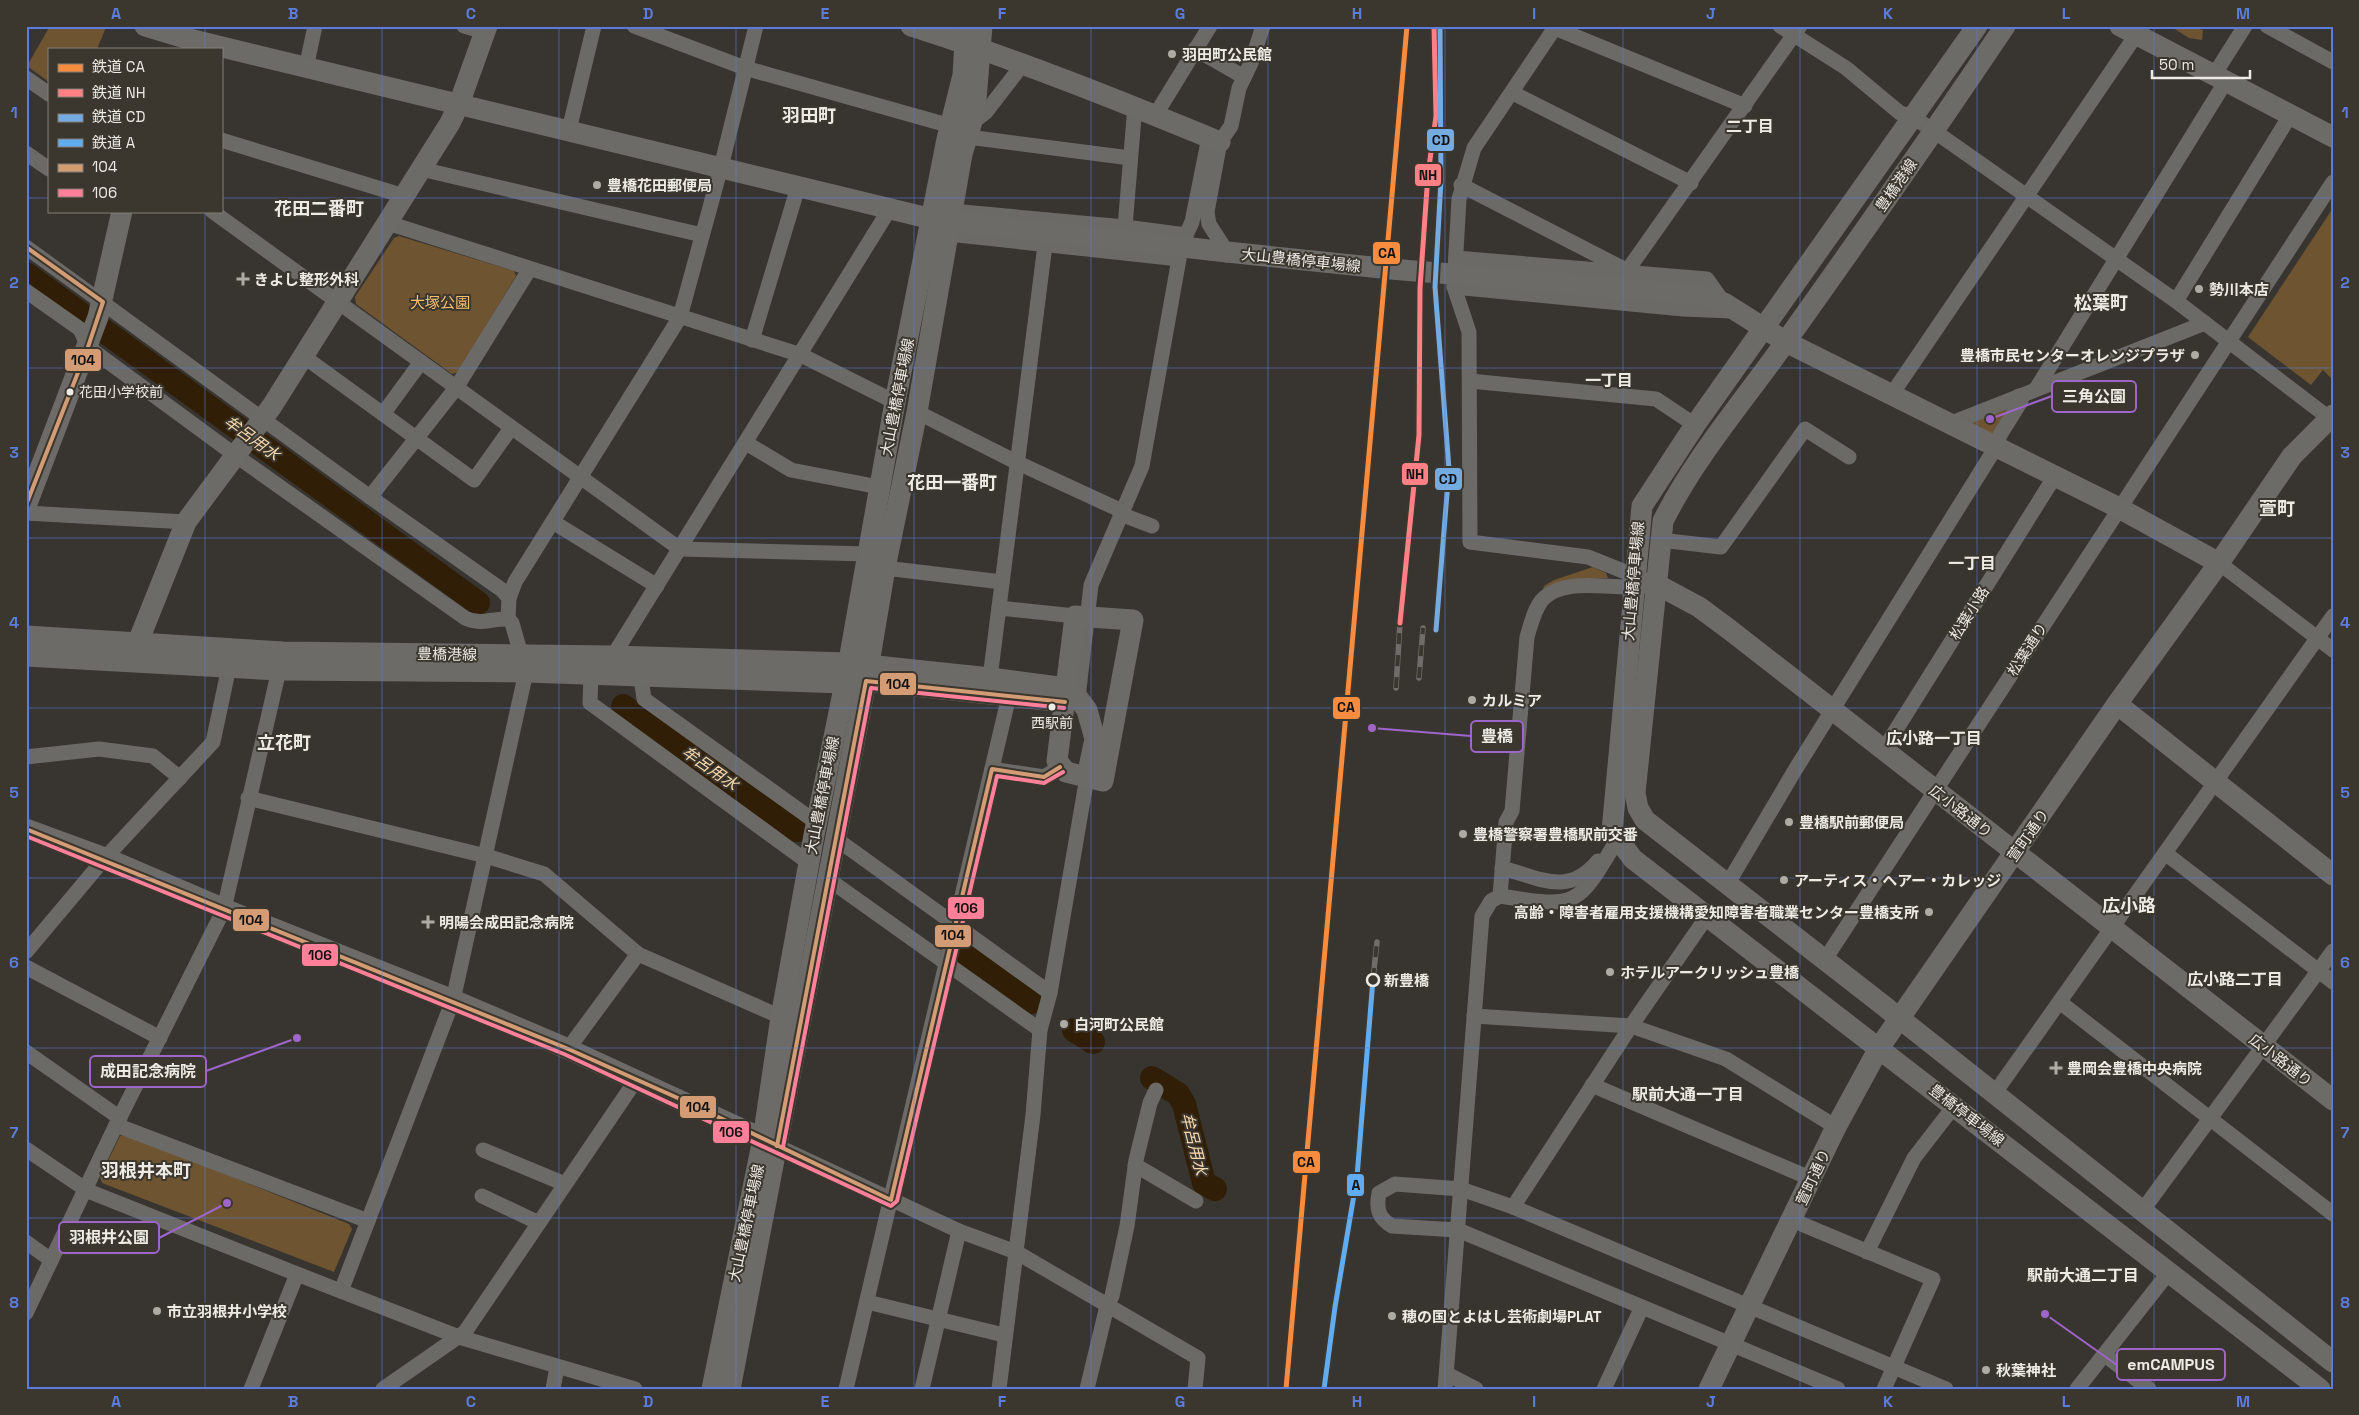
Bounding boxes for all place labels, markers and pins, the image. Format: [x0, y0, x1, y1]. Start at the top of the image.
place label: 羽田町公民館 [1182, 45, 1272, 64]
marker: 羽田町公民館 [1166, 48, 1178, 60]
place label: 豊橋花田郵便局 [607, 176, 712, 195]
marker: 豊橋花田郵便局 [591, 179, 603, 191]
place label: きよし整形外科 [254, 270, 359, 289]
marker: きよし整形外科 [236, 272, 250, 286]
place label: 勢川本店 [2209, 280, 2269, 299]
marker: 勢川本店 [2193, 283, 2205, 295]
place label: 豊橋市民センターオレンジプラザ [1960, 346, 2185, 365]
marker: 豊橋市民センターオレンジプラザ [2189, 349, 2201, 361]
callout: 三角公園 [2052, 381, 2136, 412]
place label: 花田小学校前 [79, 383, 163, 401]
marker: 花田小学校前 [65, 387, 75, 397]
place label: カルミア [1482, 691, 1542, 710]
marker: カルミア [1466, 694, 1478, 706]
marker: 西駅前 [1047, 702, 1057, 712]
place label: 西駅前 [1031, 714, 1073, 732]
callout: 豊橋 [1471, 721, 1523, 752]
place label: 豊橋駅前郵便局 [1799, 813, 1904, 832]
marker: 豊橋駅前郵便局 [1783, 816, 1795, 828]
place label: 豊橋警察署豊橋駅前交番 [1473, 825, 1638, 844]
marker: 豊橋警察署豊橋駅前交番 [1457, 828, 1469, 840]
place label: アーティス・ヘアー・カレッジ [1794, 871, 2001, 890]
marker: アーティス・ヘアー・カレッジ [1778, 874, 1790, 886]
place label: 高齢・障害者雇用支援機構愛知障害者職業センター豊橋支所 [1514, 903, 1919, 922]
marker: 高齢・障害者雇用支援機構愛知障害者職業センター豊橋支所 [1923, 906, 1935, 918]
place label: 明陽会成田記念病院 [439, 913, 574, 932]
marker: 明陽会成田記念病院 [421, 915, 435, 929]
place label: ホテルアークリッシュ豊橋 [1620, 963, 1800, 982]
marker: ホテルアークリッシュ豊橋 [1604, 966, 1616, 978]
place label: 新豊橋 [1384, 971, 1430, 990]
marker: 新豊橋 [1366, 973, 1380, 987]
place label: 白河町公民館 [1074, 1015, 1164, 1034]
marker: 白河町公民館 [1058, 1018, 1070, 1030]
callout: 成田記念病院 [90, 1056, 206, 1087]
place label: 豊岡会豊橋中央病院 [2067, 1059, 2202, 1078]
marker: 豊岡会豊橋中央病院 [2049, 1061, 2063, 1075]
callout: 羽根井公園 [59, 1222, 159, 1253]
place label: 市立羽根井小学校 [167, 1302, 287, 1321]
marker: 市立羽根井小学校 [151, 1305, 163, 1317]
place label: 穂の国とよはし芸術劇場PLAT [1402, 1307, 1602, 1326]
marker: 穂の国とよはし芸術劇場PLAT [1386, 1310, 1398, 1322]
callout: emCAMPUS [2117, 1349, 2225, 1380]
place label: 秋葉神社 [1996, 1361, 2056, 1380]
marker: 秋葉神社 [1980, 1364, 1992, 1376]

